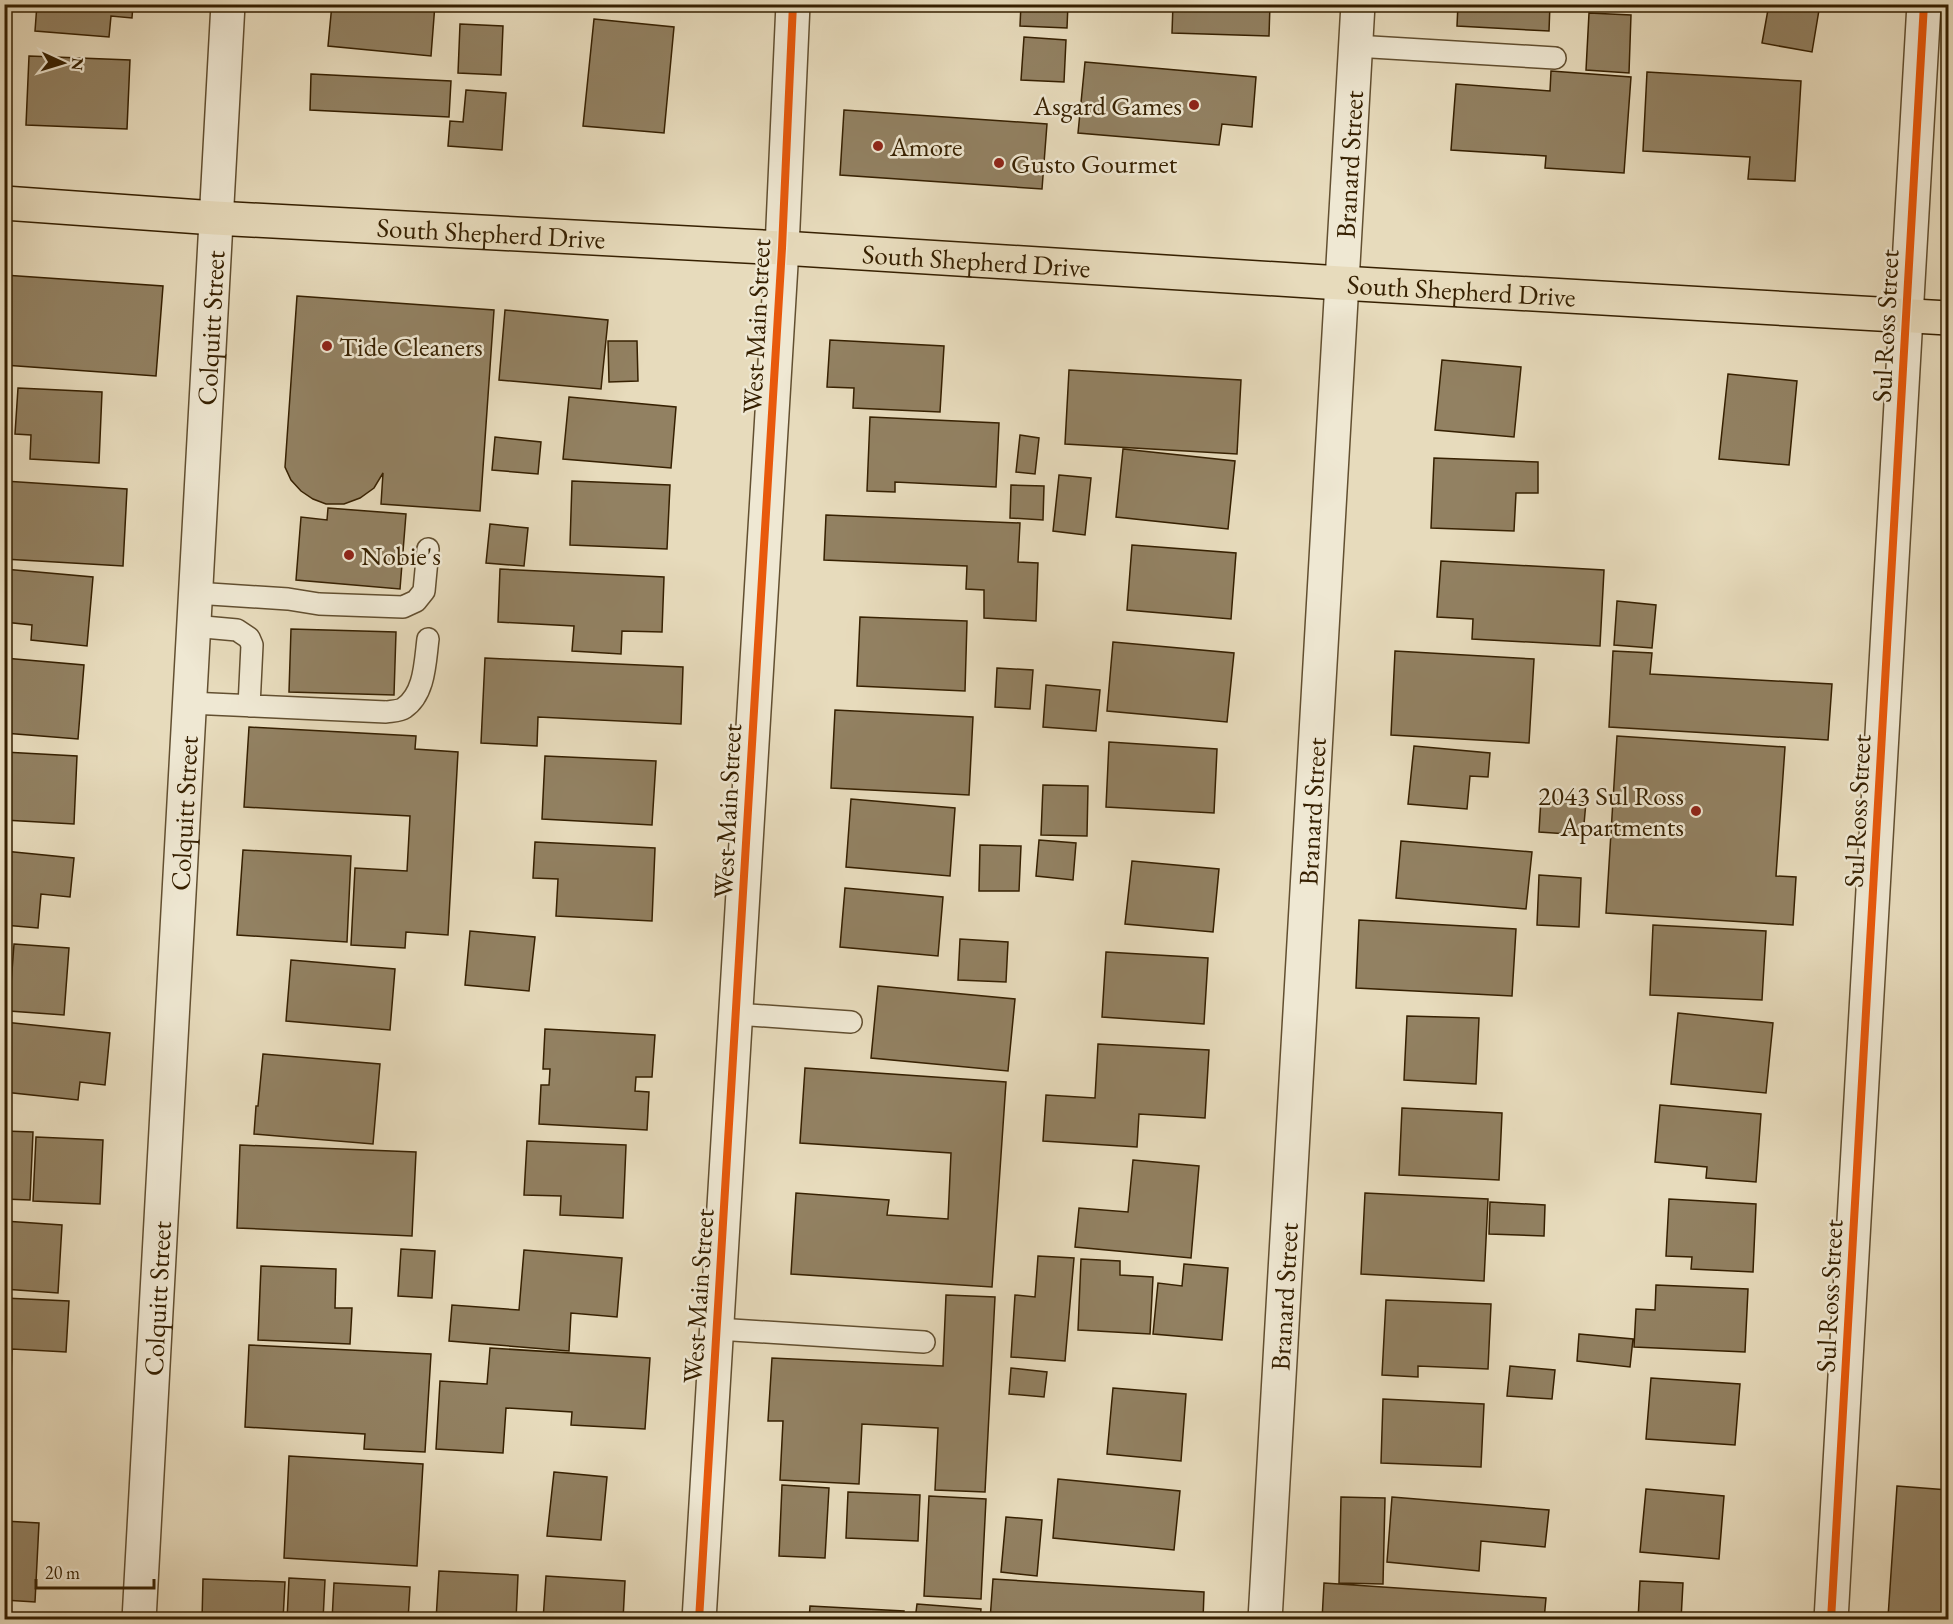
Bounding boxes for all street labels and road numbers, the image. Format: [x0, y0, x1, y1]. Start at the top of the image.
street label: Branard Street [1327, 89, 1371, 239]
street label: South Shepherd Drive [376, 209, 606, 256]
street label: South Shepherd Drive [861, 236, 1092, 285]
street label: West Main Street [734, 237, 778, 414]
street label: Sul Ross Street [1864, 248, 1907, 404]
street label: Colquitt Street [188, 249, 232, 406]
street label: South Shepherd Drive [1346, 266, 1577, 314]
street label: West Main Street [705, 722, 749, 899]
street label: Sul Ross Street [1836, 733, 1879, 889]
street label: Colquitt Street [162, 734, 205, 892]
street label: Branard Street [1290, 736, 1333, 886]
street label: West Main Street [674, 1207, 722, 1385]
street label: Sul Ross Street [1808, 1218, 1851, 1374]
street label: Colquitt Street [135, 1219, 178, 1377]
street label: Branard Street [1262, 1221, 1305, 1372]

